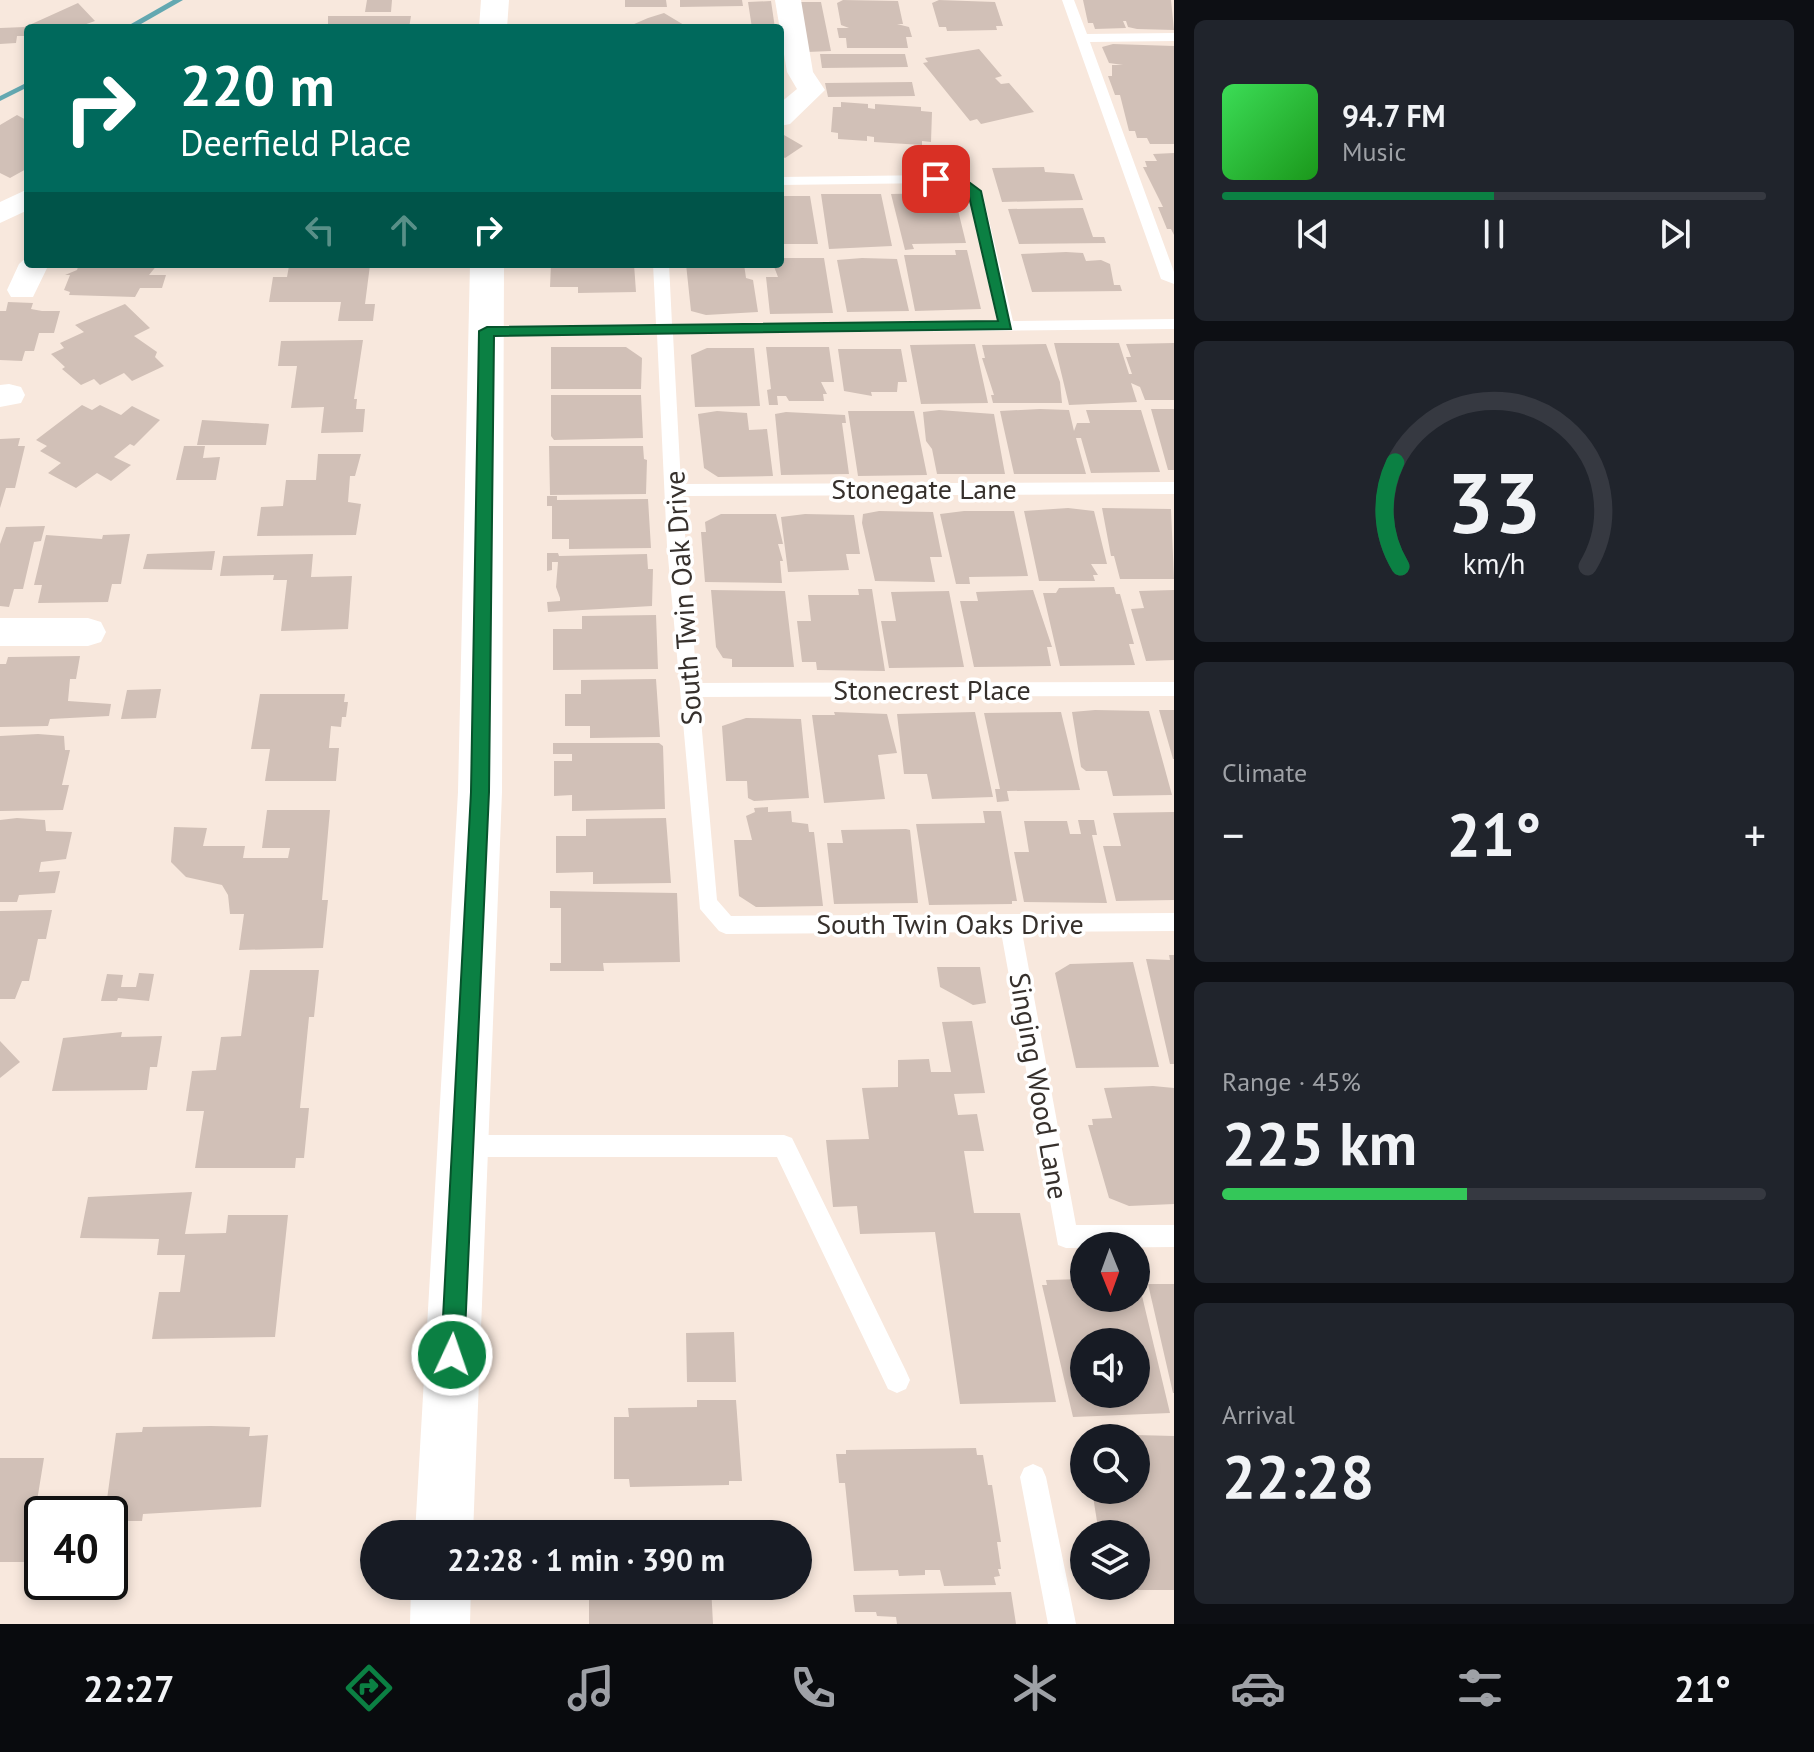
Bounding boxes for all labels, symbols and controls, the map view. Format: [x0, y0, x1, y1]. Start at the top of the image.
text: 220 m [180, 49, 335, 121]
icon: right [48, 56, 152, 160]
text: 94.7 FM [1342, 96, 1446, 135]
text: Deerfield Place [180, 119, 411, 166]
text: Music [1342, 135, 1406, 168]
pin [902, 145, 970, 213]
icon: arrive [914, 157, 958, 201]
icon: left [298, 208, 342, 252]
icon: ahead [382, 208, 426, 252]
icon: right [466, 208, 510, 252]
icon: previous [1291, 212, 1335, 256]
icon: pause [1472, 212, 1516, 256]
icon: next [1653, 212, 1697, 256]
text: 33 [1447, 448, 1541, 556]
street label: South Twin Oak Drive [655, 470, 710, 727]
street label: Stonegate Lane [831, 470, 1017, 507]
text: km/h [1463, 545, 1525, 582]
street label: Stonecrest Place [833, 671, 1031, 708]
text: Climate [1222, 756, 1307, 789]
text: 21° [1447, 795, 1541, 873]
text: − [1222, 806, 1244, 863]
text: + [1744, 806, 1766, 863]
street label: South Twin Oaks Drive [816, 905, 1084, 942]
street label: Singing Wood Lane [1001, 970, 1078, 1202]
text: Range · 45% [1222, 1065, 1361, 1098]
text: 225 km [1222, 1104, 1417, 1182]
north arrow [1070, 1232, 1150, 1312]
map controls [1070, 1232, 1150, 1600]
position arrow [410, 1313, 494, 1397]
button: sound [1070, 1328, 1150, 1408]
text: Arrival [1222, 1398, 1295, 1431]
button: search [1070, 1424, 1150, 1504]
text: 22:28 [1222, 1437, 1374, 1515]
speed limit sign: 40 [24, 1496, 128, 1600]
button: layers [1070, 1520, 1150, 1600]
text: 22:28 · 1 min · 390 m [447, 1540, 725, 1579]
icon: directions [341, 1660, 397, 1716]
icon: music [563, 1660, 619, 1716]
icon: phone [785, 1660, 841, 1716]
icon: climate [1007, 1660, 1063, 1716]
icon: car [1230, 1660, 1286, 1716]
icon: filters [1452, 1660, 1508, 1716]
text: 22:27 [83, 1665, 174, 1712]
text: 21° [1674, 1665, 1731, 1712]

